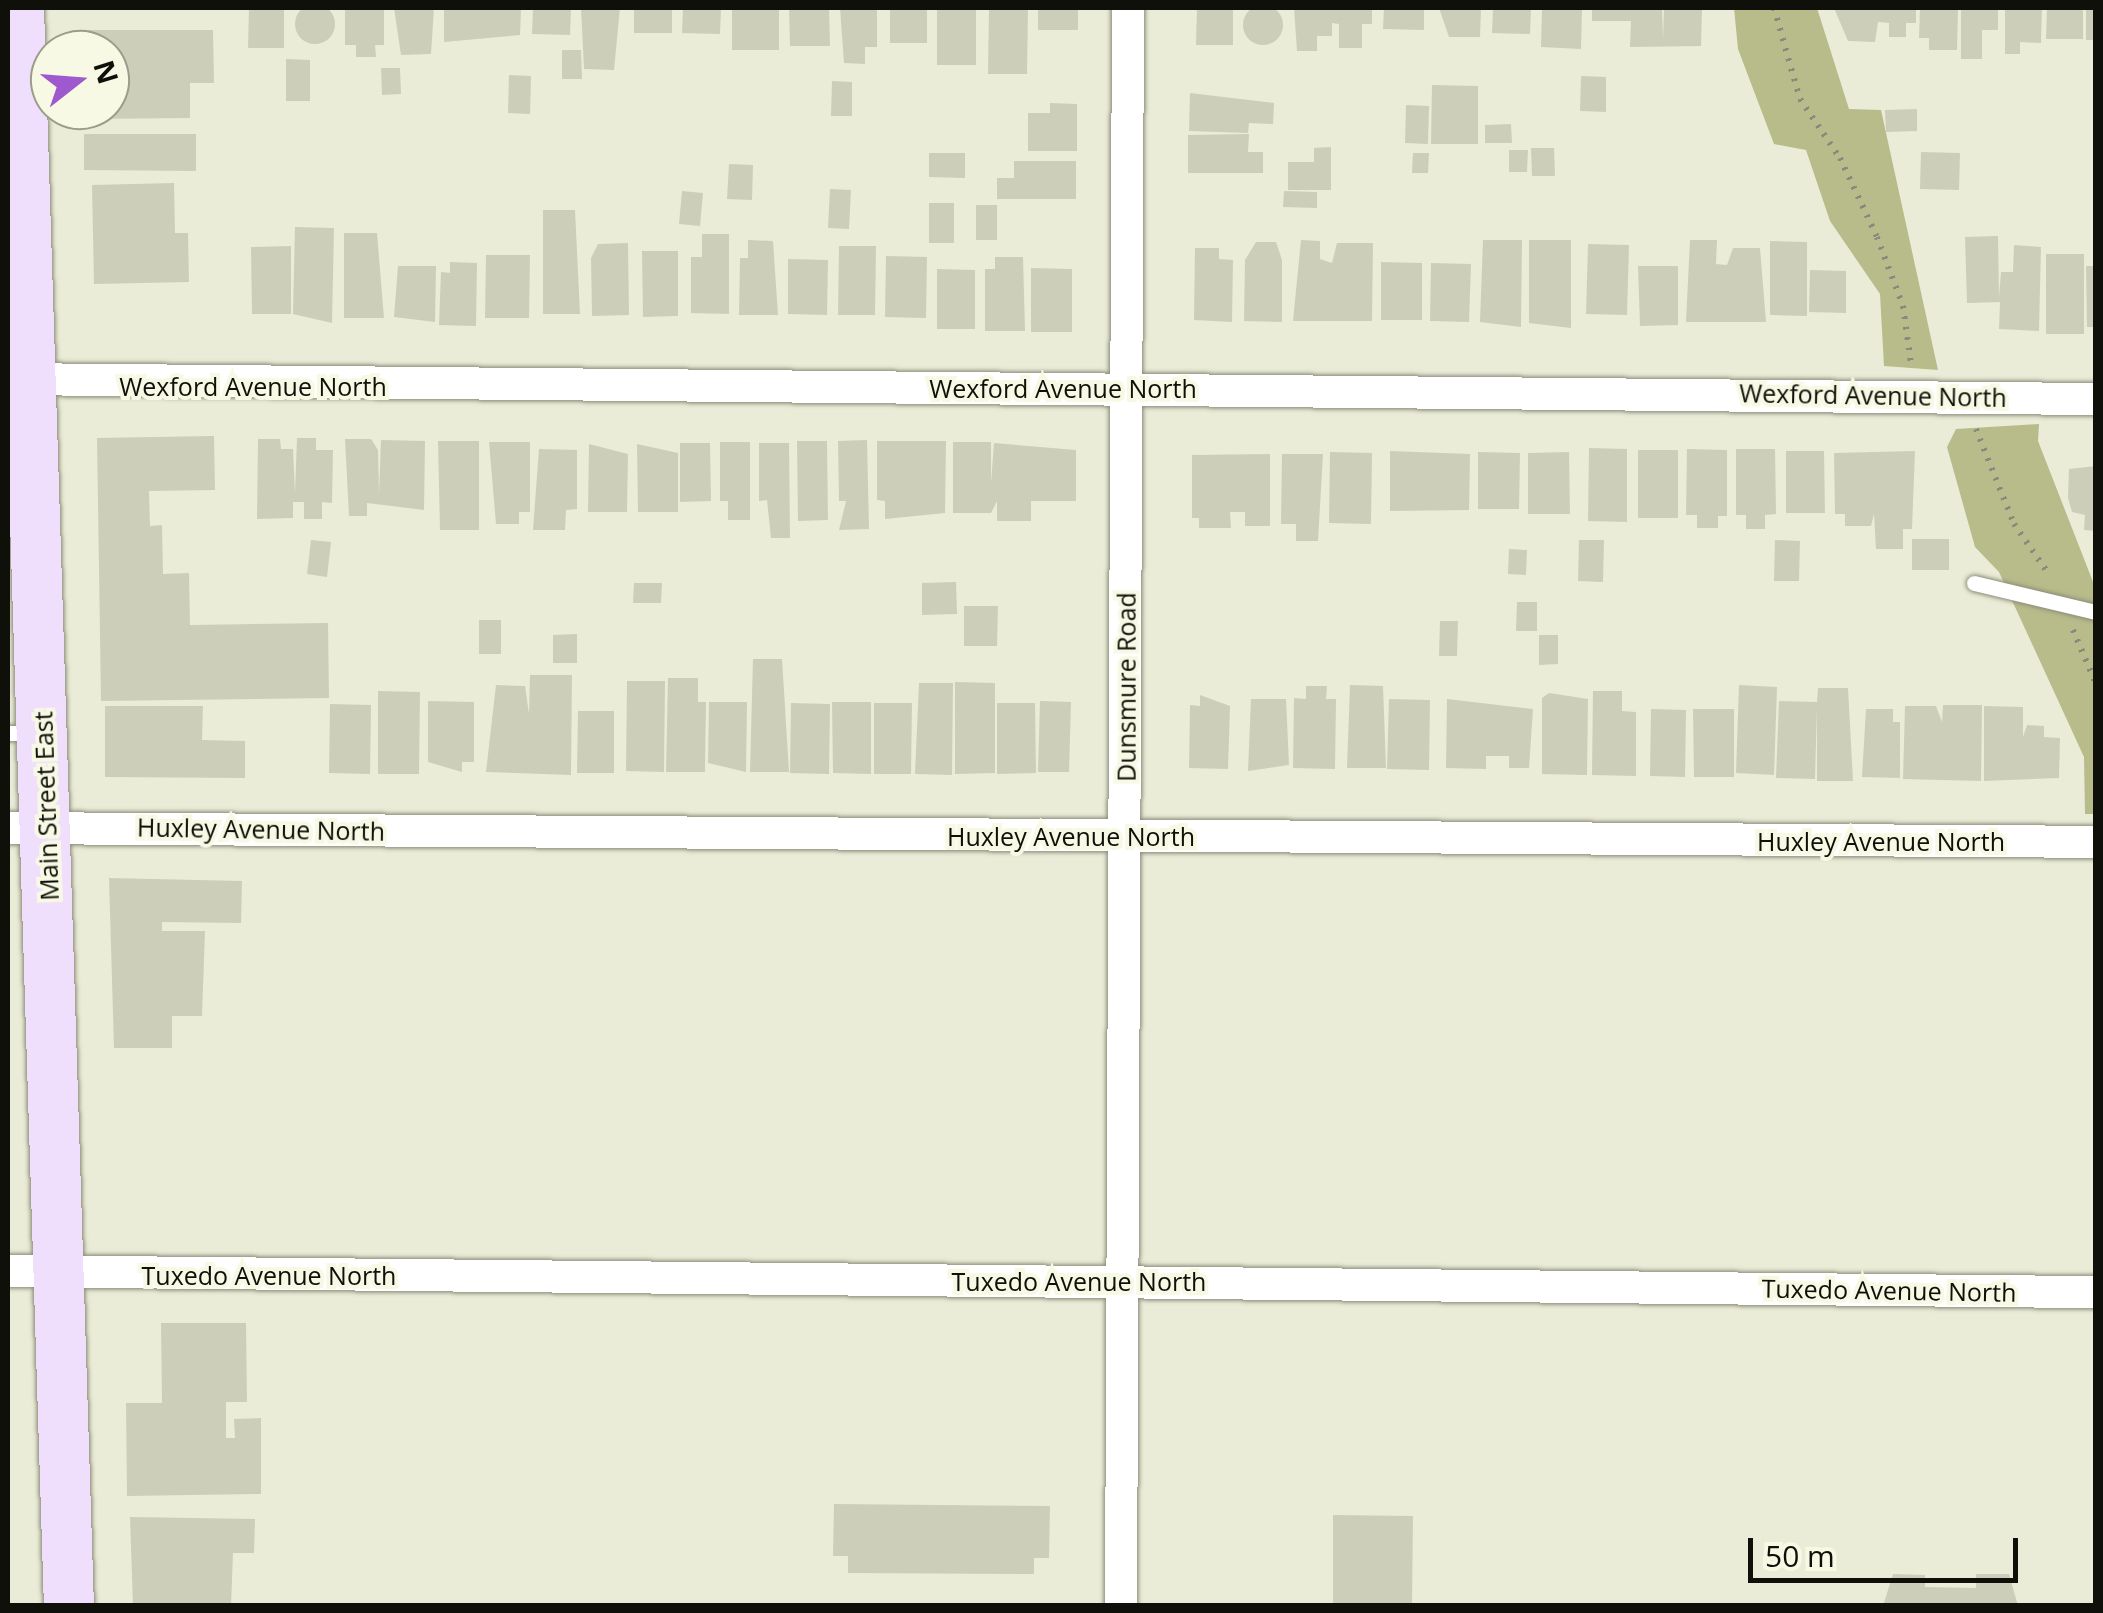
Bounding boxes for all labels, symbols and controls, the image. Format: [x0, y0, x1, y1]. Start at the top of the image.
north arrow [30, 30, 130, 130]
text: N [85, 55, 128, 88]
street label: Wexford Avenue North [119, 371, 387, 401]
street label: Wexford Avenue North [929, 373, 1197, 403]
street label: Wexford Avenue North [1739, 378, 2007, 412]
street label: Dunsmure Road [1111, 592, 1141, 782]
street label: Main Street East [28, 711, 64, 901]
street label: Huxley Avenue North [137, 812, 385, 846]
street label: Huxley Avenue North [947, 821, 1195, 851]
street label: Huxley Avenue North [1757, 826, 2005, 856]
street label: Tuxedo Avenue North [142, 1260, 396, 1290]
street label: Tuxedo Avenue North [952, 1266, 1206, 1296]
street label: Tuxedo Avenue North [1761, 1273, 2017, 1307]
scale bar [1753, 1518, 2023, 1580]
text: 50 m [1765, 1535, 1835, 1576]

